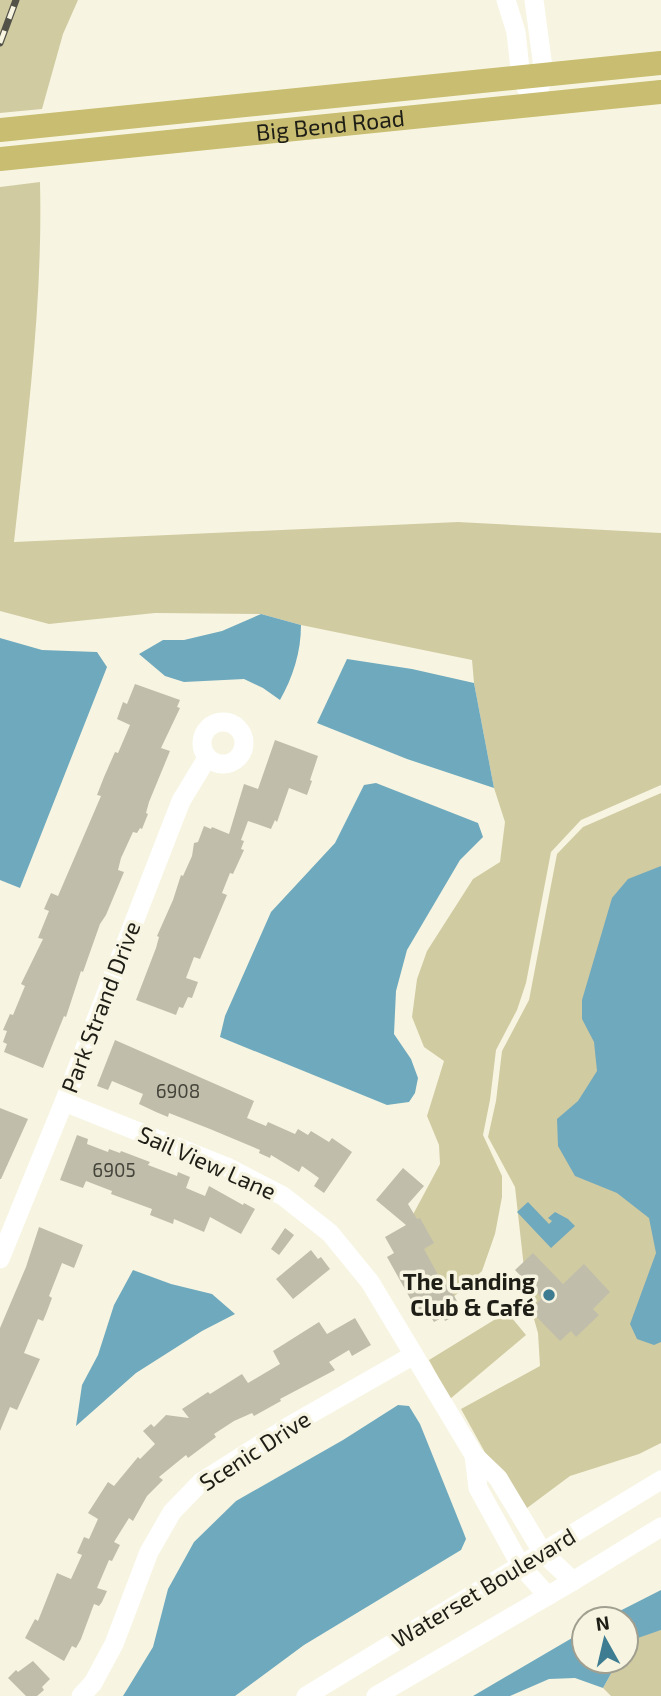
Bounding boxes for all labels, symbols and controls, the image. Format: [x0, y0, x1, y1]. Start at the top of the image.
street label: Big Bend Road [255, 103, 406, 146]
street label: Park Strand Drive [54, 917, 146, 1096]
house number: 6908 [156, 1079, 200, 1102]
street label: Sail View Lane [134, 1119, 281, 1205]
house number: 6905 [92, 1158, 136, 1181]
place label: The Landing Club & Café [403, 1267, 536, 1321]
marker: The Landing Club & Café [541, 1287, 557, 1303]
street label: Scenic Drive [194, 1404, 315, 1496]
street label: Waterset Boulevard [387, 1521, 580, 1653]
north arrow [570, 1605, 640, 1675]
text: N [594, 1610, 611, 1635]

